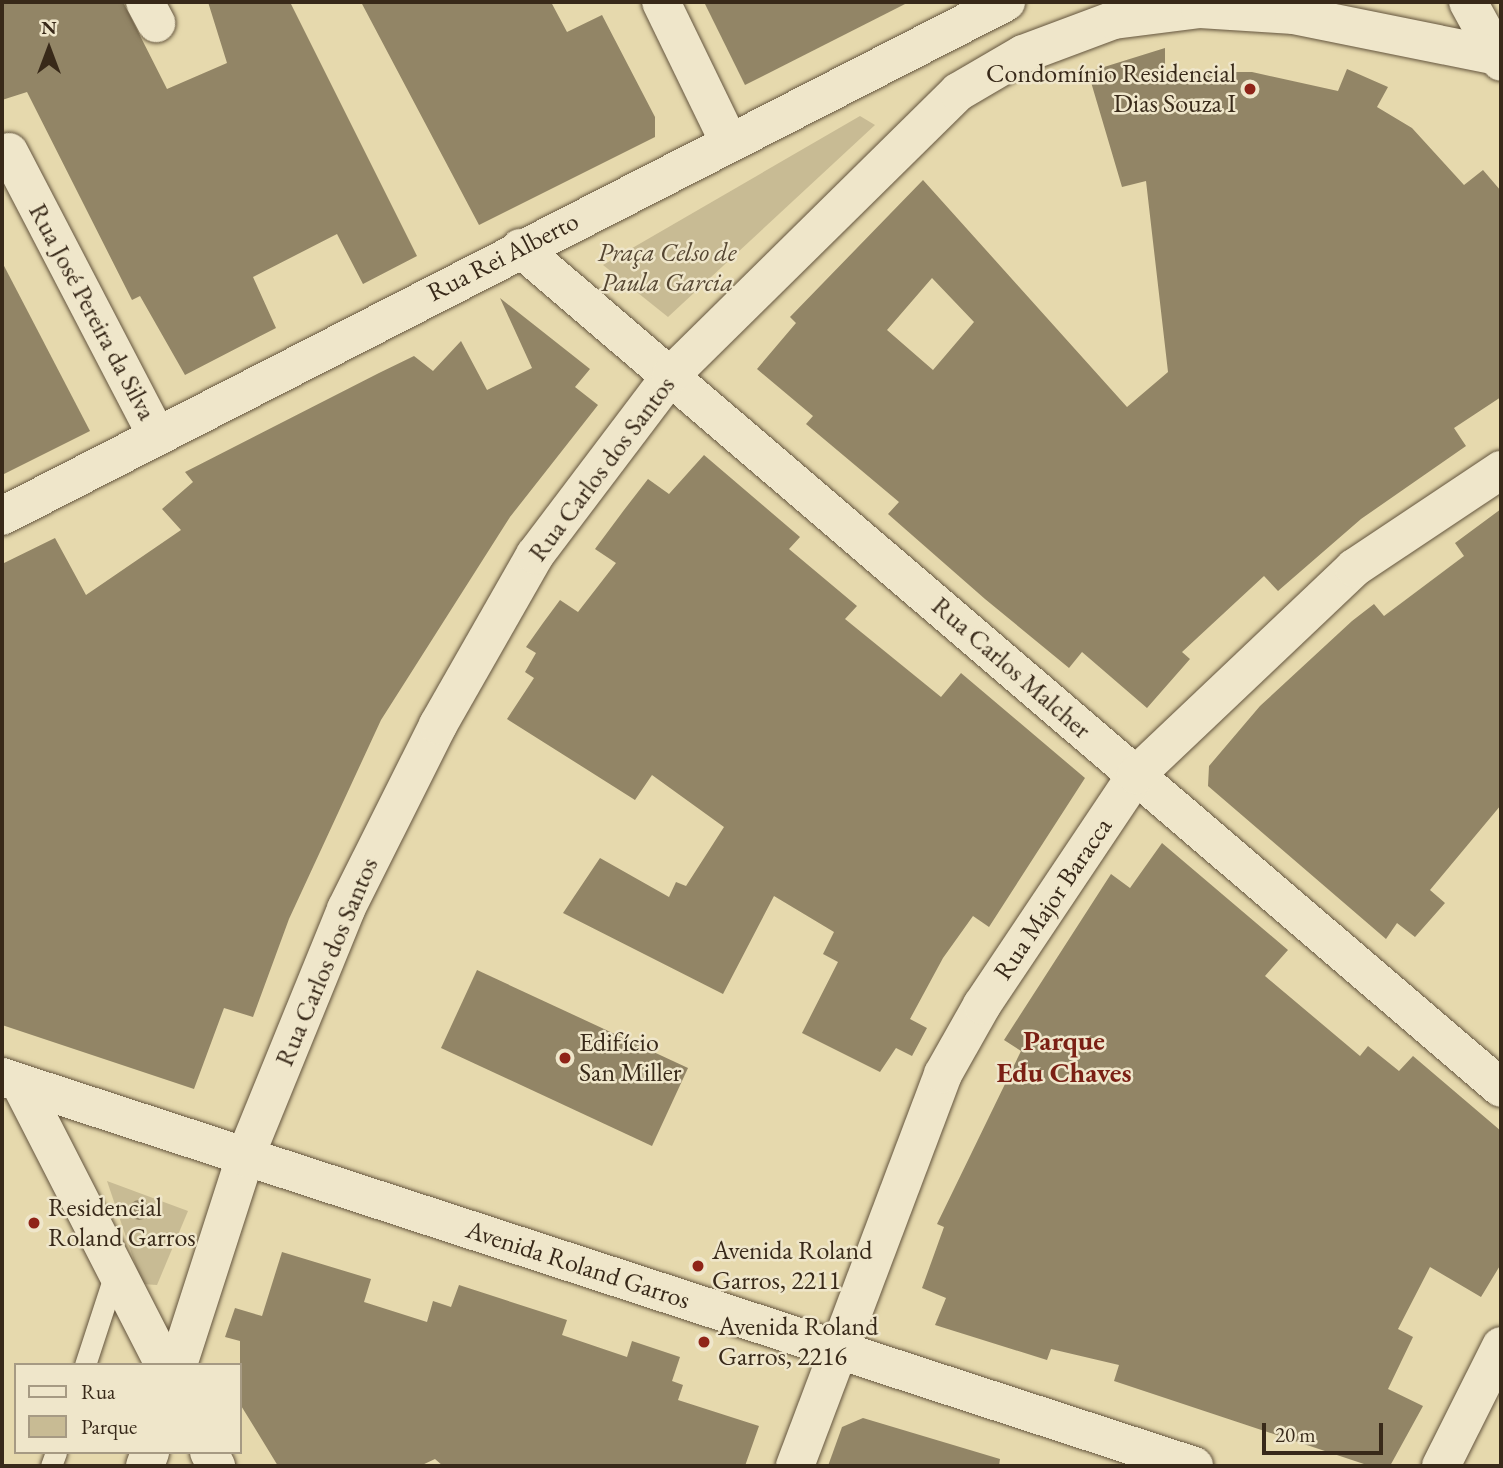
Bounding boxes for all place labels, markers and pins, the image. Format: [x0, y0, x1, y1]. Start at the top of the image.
place label: Condomínio Residencial Dias Souza I [986, 58, 1236, 119]
marker: Condomínio Residencial Dias Souza I [1242, 81, 1258, 97]
place label: Edifício San Miller [579, 1027, 681, 1088]
marker: Edifício San Miller [557, 1050, 573, 1066]
place label: Residencial Roland Garros [48, 1192, 196, 1254]
marker: Residencial Roland Garros [26, 1215, 42, 1231]
place label: Avenida Roland Garros, 2211 [712, 1235, 872, 1296]
marker: Avenida Roland Garros, 2211 [690, 1258, 706, 1274]
place label: Avenida Roland Garros, 2216 [718, 1311, 878, 1372]
marker: Avenida Roland Garros, 2216 [696, 1334, 712, 1350]

